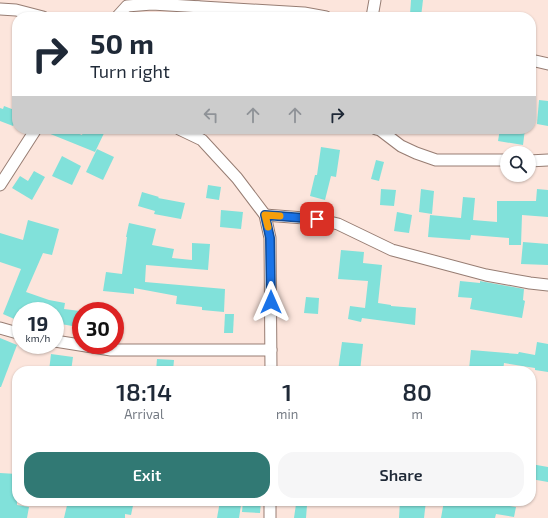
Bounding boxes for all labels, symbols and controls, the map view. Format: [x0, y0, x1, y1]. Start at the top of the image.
text: 50 m [90, 26, 154, 60]
icon: right [24, 28, 76, 80]
text: Turn right [90, 60, 170, 82]
icon: left [200, 104, 222, 126]
icon: ahead [242, 104, 264, 126]
icon: ahead [284, 104, 306, 126]
icon: right [326, 104, 348, 126]
map controls [500, 146, 536, 182]
button: search [500, 146, 536, 182]
pin [300, 202, 334, 236]
icon: arrive [306, 208, 328, 230]
position arrow [250, 281, 292, 323]
speed limit sign: 30 [72, 302, 124, 354]
text: 19 [28, 311, 48, 335]
text: km/h [26, 332, 50, 344]
text: 18:14 [116, 377, 172, 406]
text: 1 [282, 377, 292, 406]
text: 80 [402, 377, 432, 406]
text: Arrival [124, 406, 164, 422]
text: min [276, 406, 298, 422]
text: m [411, 406, 423, 422]
button: Exit [24, 452, 270, 498]
button: Share [278, 452, 524, 498]

